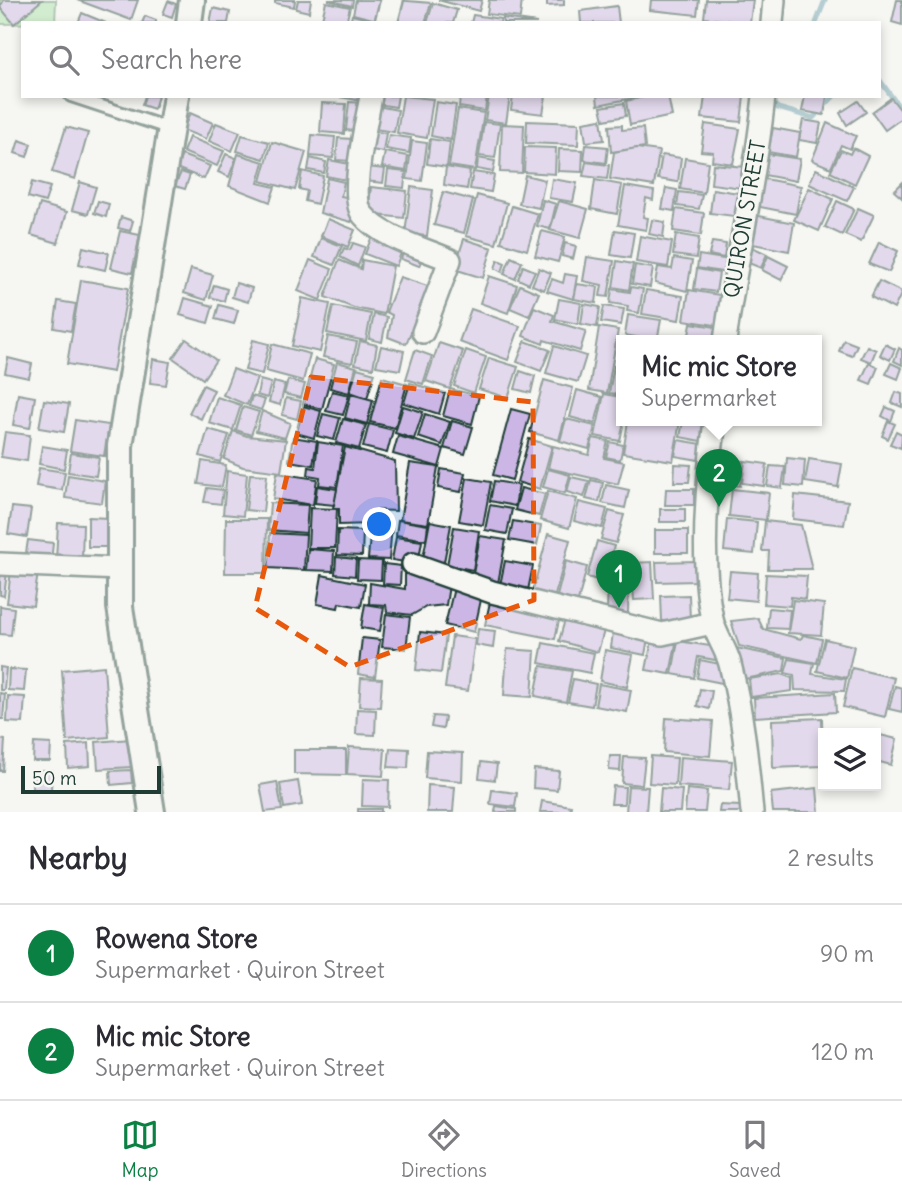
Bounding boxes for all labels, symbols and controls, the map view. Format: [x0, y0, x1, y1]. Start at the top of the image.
search box [21, 21, 881, 98]
icon: search [45, 41, 83, 79]
text: Search here [101, 43, 242, 76]
street label: QUIRON STREET [717, 138, 772, 300]
popup [616, 335, 822, 426]
text: Mic mic Store [641, 350, 797, 383]
text: Supermarket [641, 383, 777, 412]
pin: 2 [696, 449, 742, 507]
your location [362, 507, 396, 541]
pin: 1 [596, 550, 642, 608]
map controls [818, 728, 881, 791]
button: layers [818, 728, 881, 791]
scale bar [21, 763, 161, 795]
text: 50 m [32, 766, 77, 790]
text: Nearby [28, 839, 128, 877]
text: 2 results [788, 843, 874, 872]
text: Rowena Store [95, 922, 258, 955]
text: 1 [46, 939, 56, 968]
text: 90 m [820, 939, 874, 968]
text: Supermarket · Quiron Street [95, 955, 385, 984]
text: Mic mic Store [95, 1020, 251, 1053]
text: 2 [45, 1037, 57, 1066]
text: 120 m [811, 1037, 874, 1066]
text: Supermarket · Quiron Street [95, 1053, 385, 1082]
tab: Map [121, 1116, 159, 1182]
tab: Directions [401, 1116, 487, 1182]
tab: Saved [729, 1116, 781, 1182]

